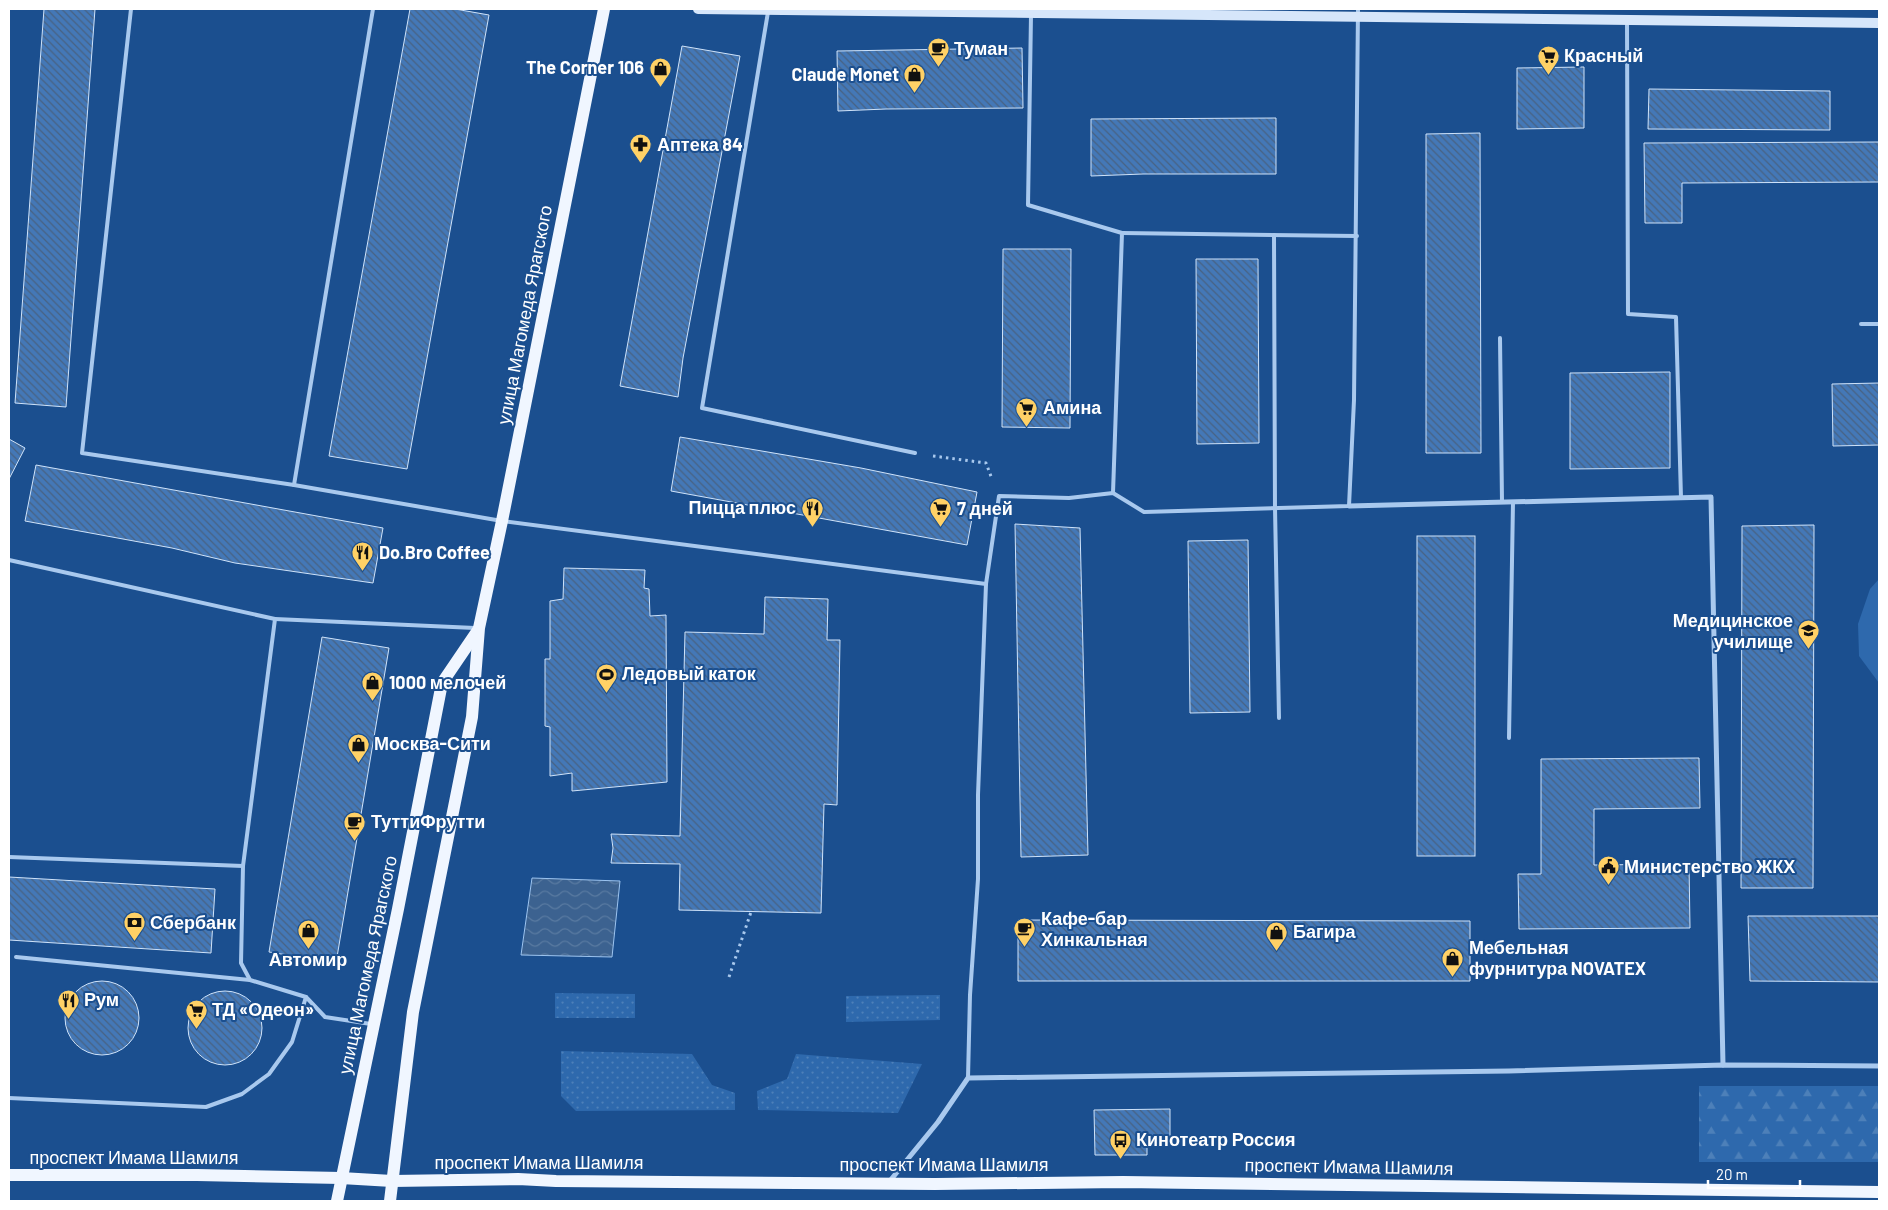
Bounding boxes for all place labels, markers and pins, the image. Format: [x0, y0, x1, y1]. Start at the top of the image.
cafe icon: Туман [926, 37, 950, 68]
place label: Туман [954, 37, 1008, 59]
supermarket icon: Красный [1536, 44, 1560, 75]
place label: Красный [1564, 44, 1643, 66]
place label: The Corner 106 [526, 56, 644, 78]
shop icon: The Corner 106 [648, 56, 672, 87]
place label: Claude Monet [792, 63, 899, 85]
shop icon: Claude Monet [903, 63, 927, 94]
pharmacy icon: Аптека 84 [629, 133, 653, 164]
place label: Аптека 84 [657, 133, 743, 155]
supermarket icon: Амина [1015, 396, 1039, 427]
place label: Амина [1043, 396, 1102, 418]
place label: Пицца плюс [689, 496, 796, 518]
restaurant icon: Пицца плюс [800, 496, 824, 527]
supermarket icon: 7 дней [929, 497, 953, 528]
place label: 7 дней [957, 497, 1013, 519]
restaurant icon: Do.Bro Coffee [351, 541, 375, 572]
place label: Do.Bro Coffee [379, 541, 490, 563]
place label: Медицинское училище [1673, 609, 1793, 652]
school or university icon: Медицинское училище [1797, 619, 1821, 650]
sports icon: Ледовый каток [594, 662, 618, 693]
place label: Ледовый каток [622, 662, 757, 684]
shop icon: 1000 мелочей [361, 671, 385, 702]
place label: 1000 мелочей [389, 671, 506, 693]
shop icon: Москва-Сити [346, 732, 370, 763]
place label: Москва-Сити [374, 732, 491, 754]
cafe icon: ТуттиФрутти [343, 810, 367, 841]
place label: ТуттиФрутти [371, 810, 485, 832]
public building icon: Министерство ЖКХ [1596, 855, 1620, 886]
place label: Министерство ЖКХ [1624, 855, 1795, 877]
place label: Кафе-бар Хинкальная [1041, 907, 1148, 950]
bank icon: Сбербанк [122, 911, 146, 942]
place label: Сбербанк [150, 911, 237, 933]
cafe icon: Кафе-бар Хинкальная [1013, 917, 1037, 948]
shop icon: Автомир [296, 918, 320, 949]
shop icon: Багира [1265, 920, 1289, 951]
place label: Багира [1293, 920, 1357, 942]
place label: Мебельная фурнитура NOVATEX [1469, 936, 1646, 979]
shop icon: Мебельная фурнитура NOVATEX [1441, 946, 1465, 977]
place label: Автомир [269, 948, 347, 970]
restaurant icon: Рум [56, 988, 80, 1019]
place label: Рум [84, 988, 119, 1010]
supermarket icon: ТД «Одеон» [184, 998, 208, 1029]
place label: ТД «Одеон» [212, 998, 314, 1020]
bus stop icon: Кинотеатр Россия [1108, 1128, 1132, 1159]
place label: Кинотеатр Россия [1136, 1128, 1296, 1150]

